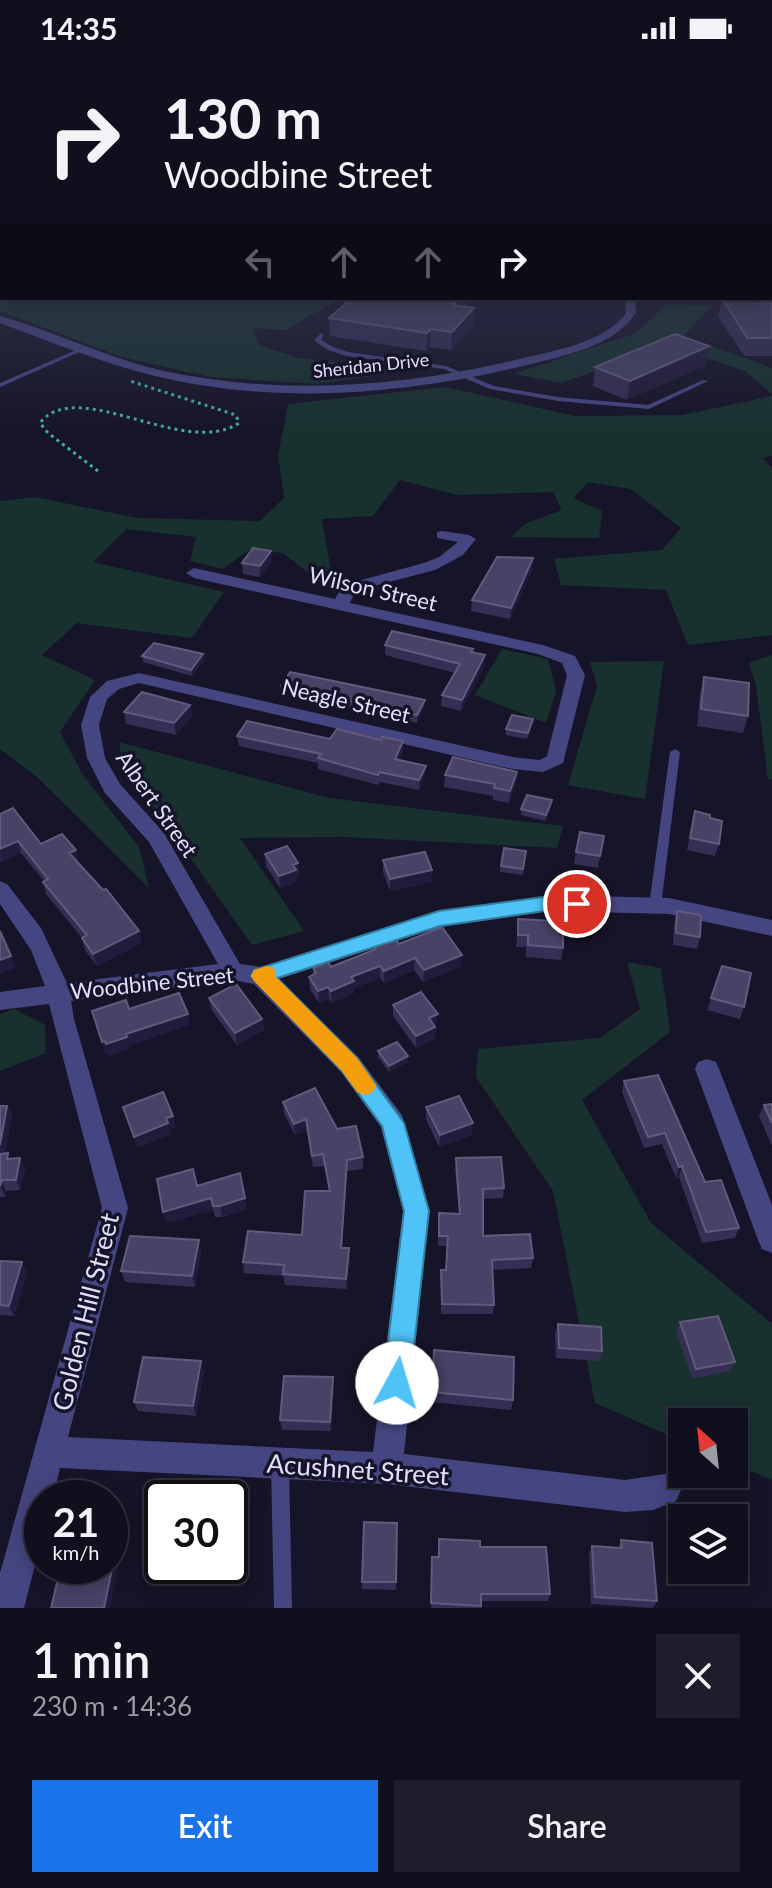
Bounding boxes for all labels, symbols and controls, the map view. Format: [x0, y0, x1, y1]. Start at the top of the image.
text: 14:35 [40, 10, 117, 46]
text: 130 m [164, 84, 322, 151]
icon: right [32, 88, 136, 192]
text: Woodbine Street [164, 152, 432, 196]
icon: left [238, 240, 282, 284]
icon: ahead [322, 240, 366, 284]
icon: ahead [406, 240, 450, 284]
icon: right [490, 240, 534, 284]
street label: Sheridan Drive [312, 348, 430, 382]
street label: Wilson Street [306, 561, 440, 616]
street label: Neagle Street [279, 673, 413, 728]
street label: Albert Street [111, 745, 204, 862]
pin [543, 870, 611, 938]
icon: arrive [555, 882, 599, 926]
street label: Woodbine Street [69, 961, 235, 1004]
street label: Golden Hill Street [45, 1209, 125, 1414]
position arrow [355, 1341, 439, 1425]
north arrow [668, 1408, 748, 1488]
map controls [668, 1408, 748, 1584]
street label: Acushnet Street [266, 1447, 451, 1491]
speed limit sign: 30 [144, 1480, 248, 1584]
text: 21 [53, 1498, 99, 1546]
button: layers [668, 1504, 748, 1584]
text: km/h [53, 1540, 99, 1564]
text: 1 min [32, 1631, 150, 1688]
button: close [656, 1634, 740, 1718]
text: 230 m · 14:36 [32, 1690, 192, 1722]
button: Exit [32, 1780, 378, 1872]
button: Share [394, 1780, 740, 1872]

